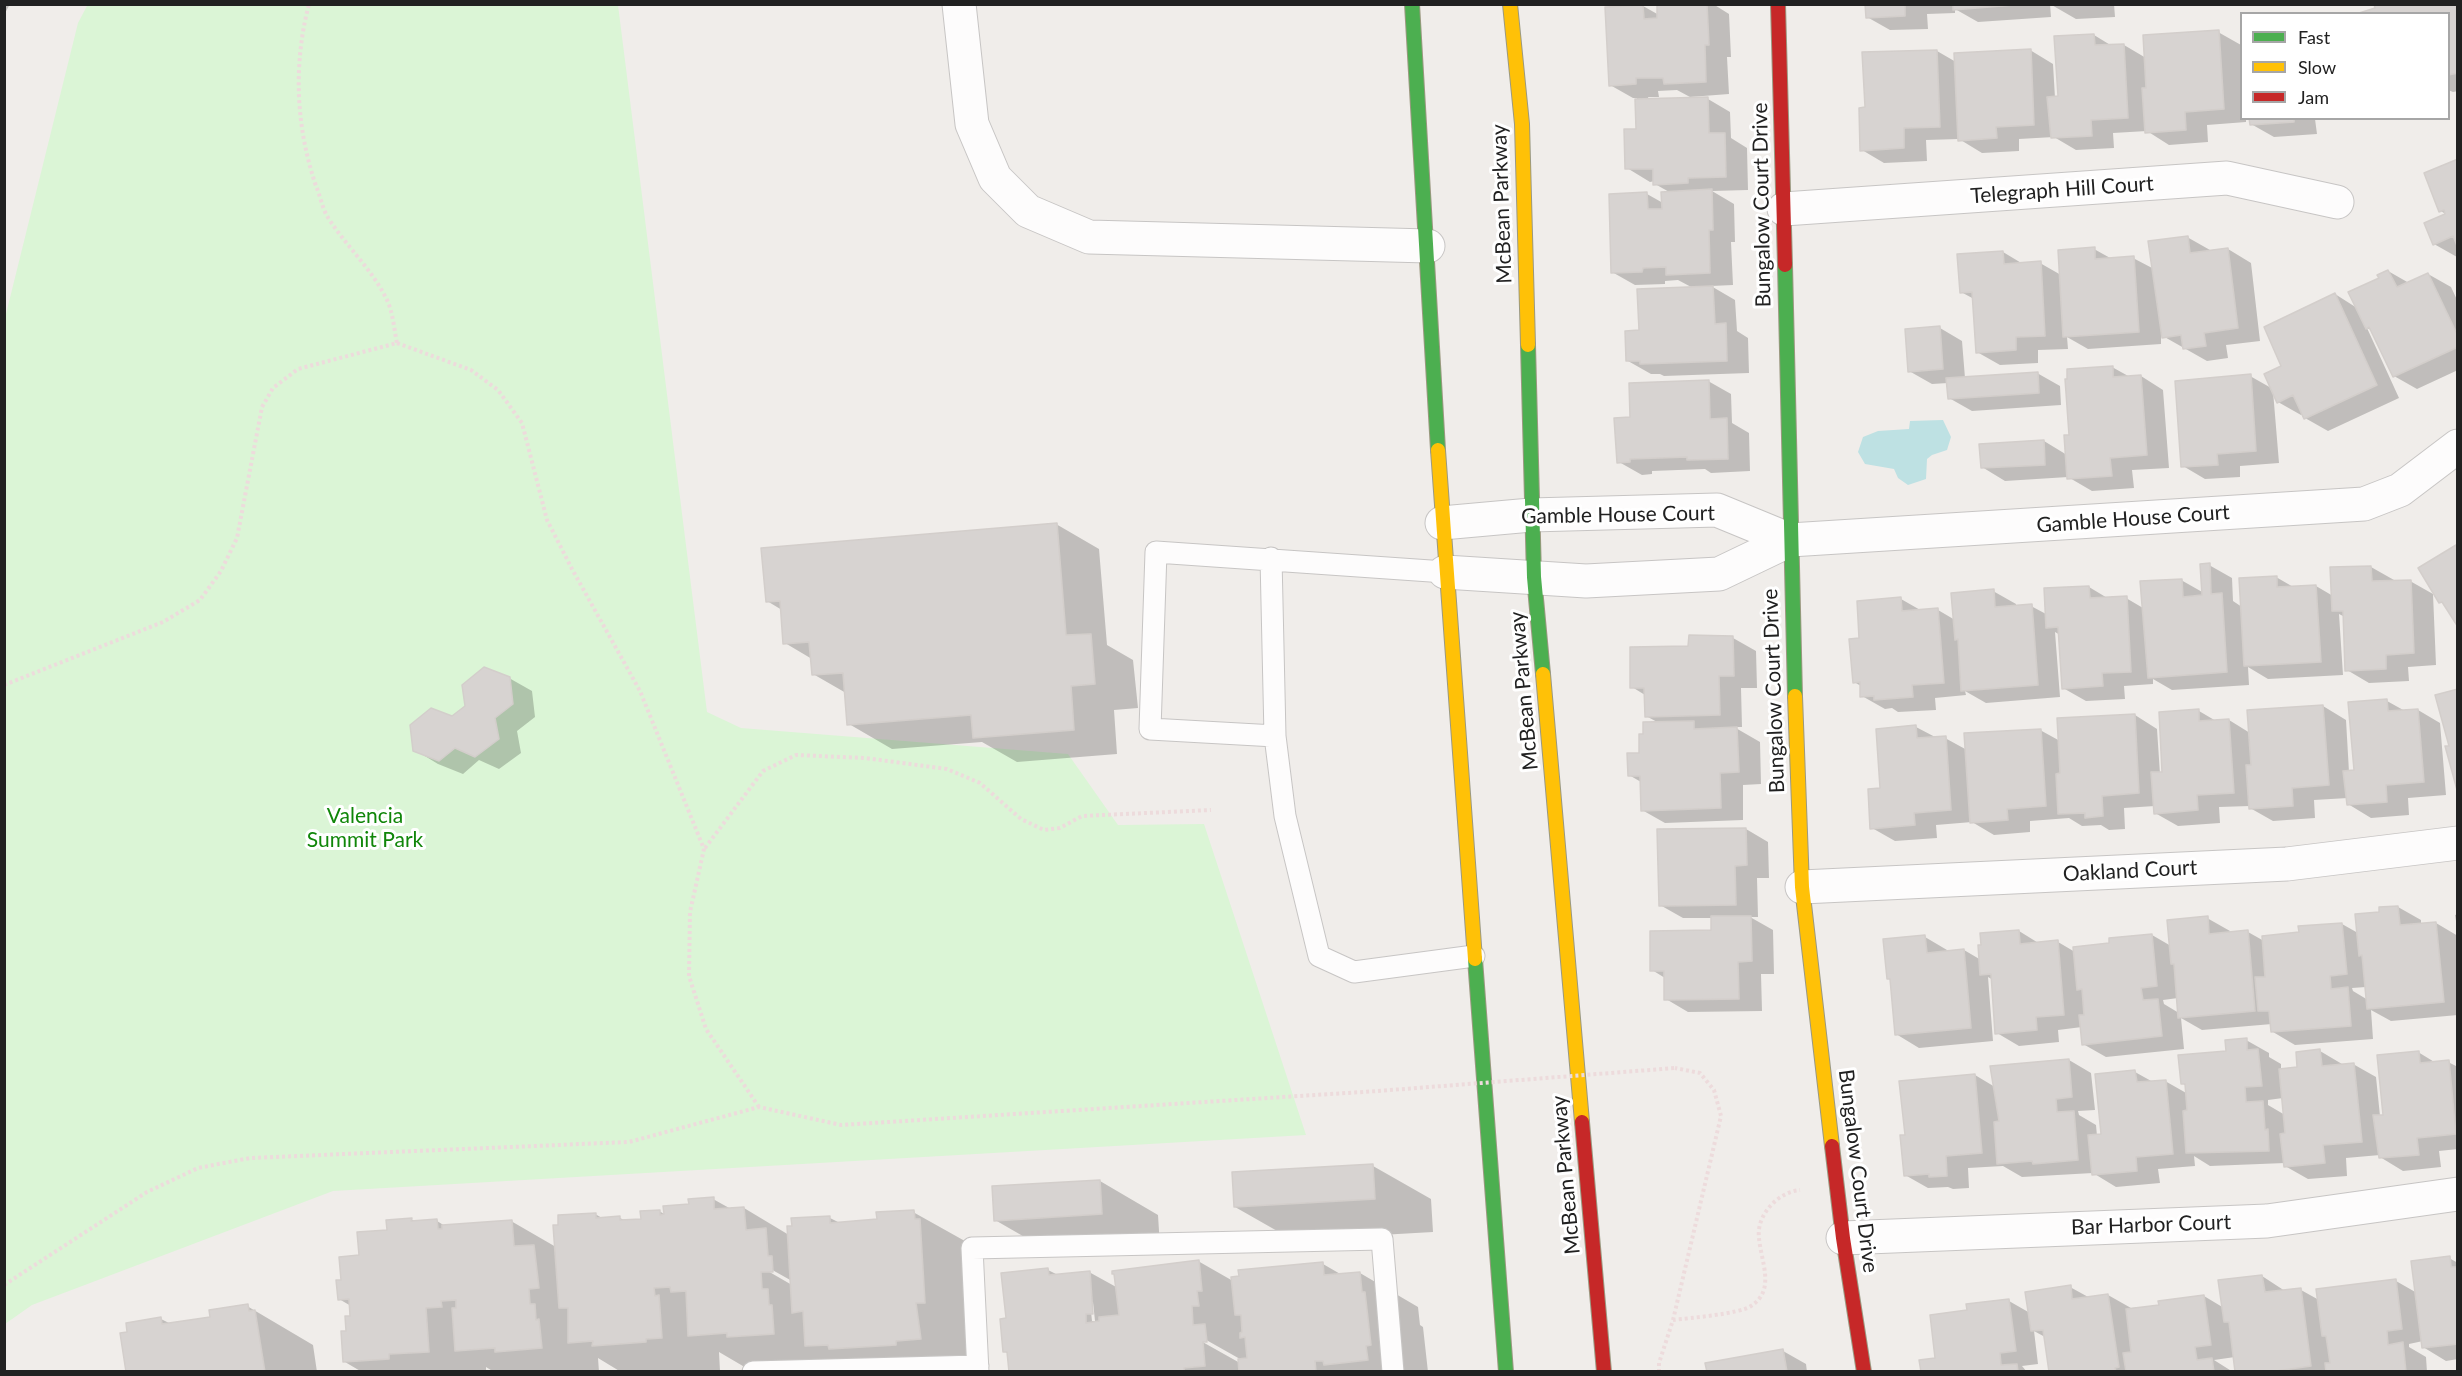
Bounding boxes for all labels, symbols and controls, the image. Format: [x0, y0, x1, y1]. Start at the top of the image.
legend [2240, 12, 2450, 120]
text: Fast [2298, 26, 2330, 48]
text: Slow [2298, 56, 2336, 78]
text: Jam [2298, 86, 2329, 108]
street label: Bungalow Court Drive [1748, 102, 1776, 308]
street label: McBean Parkway [1487, 124, 1517, 284]
street label: Telegraph Hill Court [1970, 171, 2154, 209]
street label: Gamble House Court [2036, 500, 2230, 538]
street label: Gamble House Court [1521, 501, 1715, 529]
street label: Bungalow Court Drive [1758, 588, 1790, 794]
street label: McBean Parkway [1504, 610, 1544, 772]
park label: Valencia Summit Park [307, 803, 423, 853]
street label: Oakland Court [2062, 855, 2198, 887]
street label: Bungalow Court Drive [1833, 1068, 1883, 1274]
street label: McBean Parkway [1546, 1094, 1586, 1256]
street label: Bar Harbor Court [2071, 1210, 2231, 1240]

